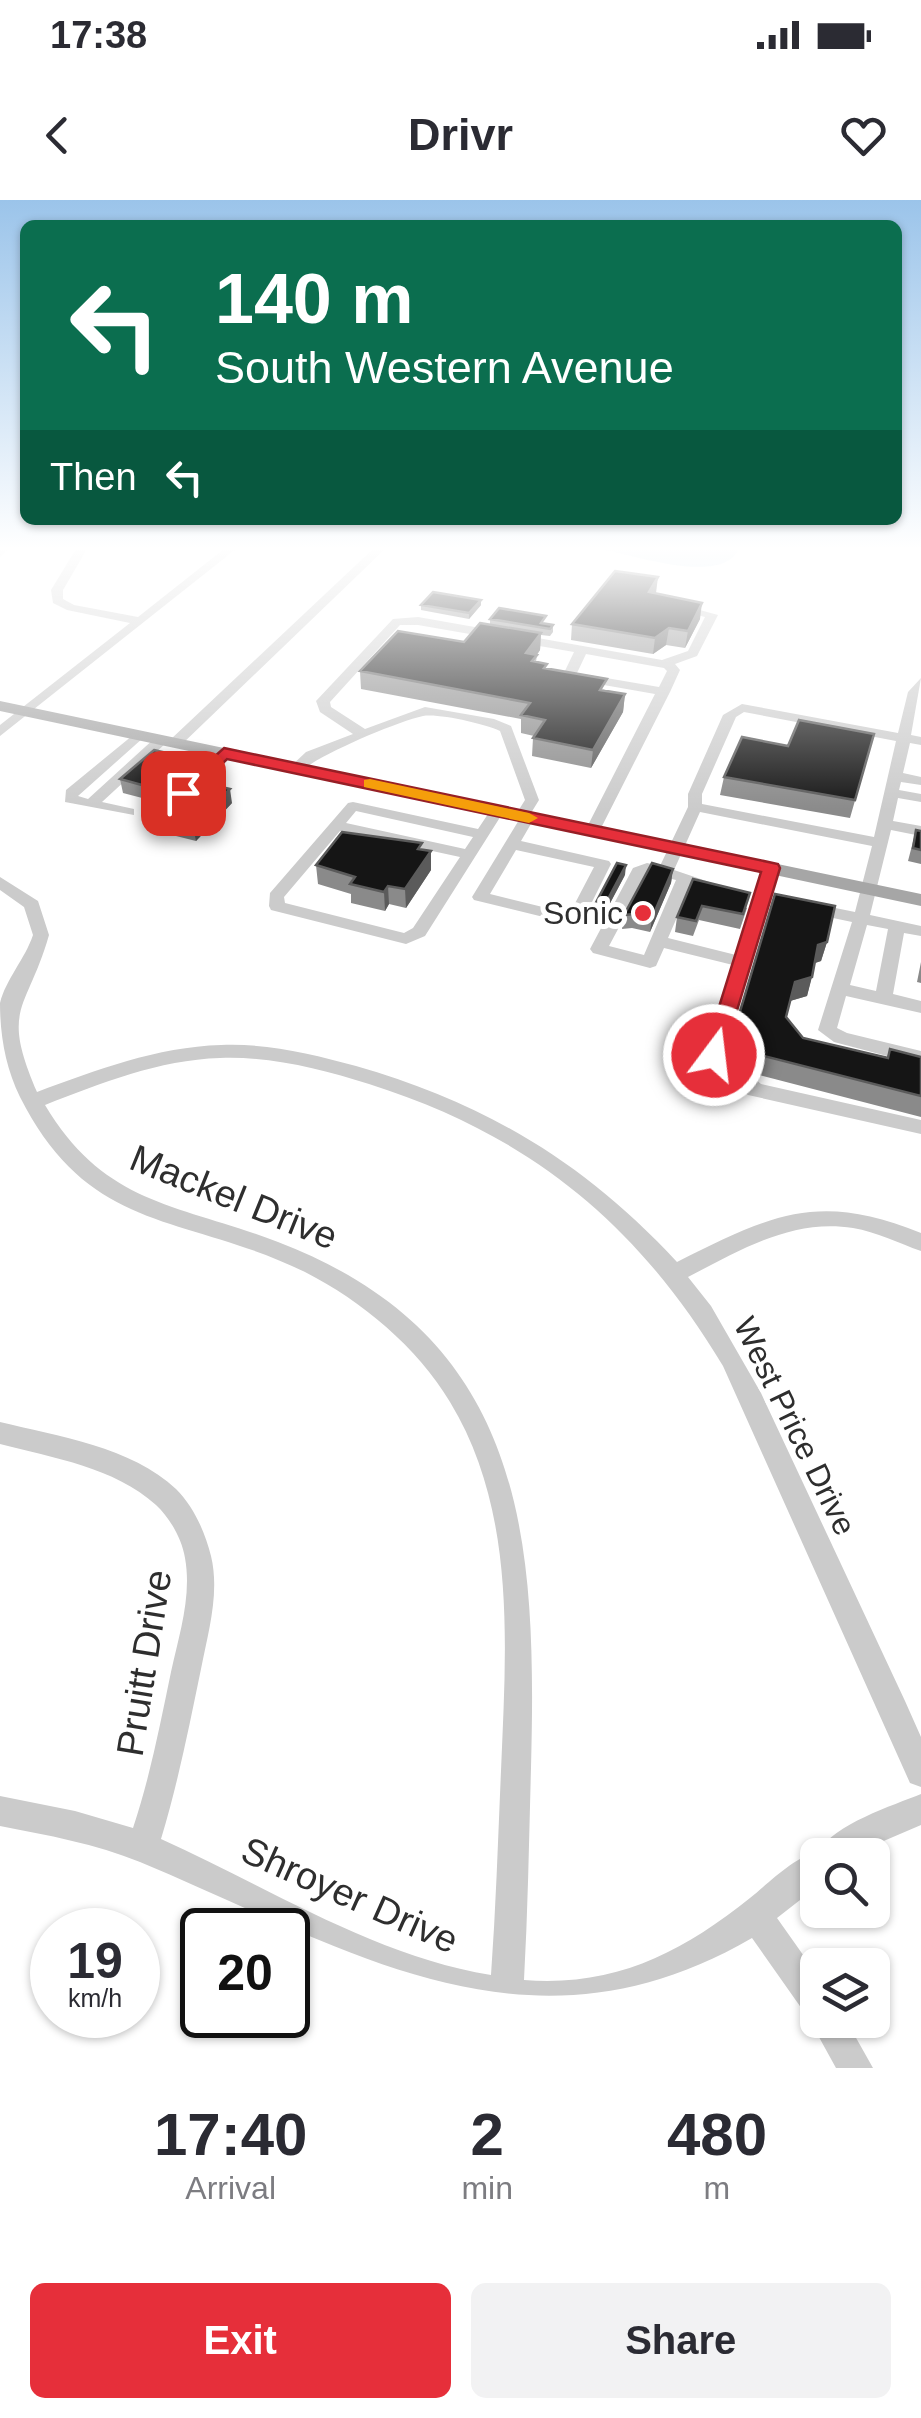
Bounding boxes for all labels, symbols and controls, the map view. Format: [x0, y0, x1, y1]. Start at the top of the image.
text: 17:38 [50, 14, 147, 56]
icon: back [30, 108, 85, 163]
icon: heart [836, 108, 891, 163]
text: Drivr [408, 109, 513, 160]
icon: left [50, 260, 180, 390]
text: 140 m [215, 260, 413, 338]
text: South Western Avenue [215, 342, 674, 393]
icon: left [157, 450, 212, 505]
text: Then [50, 456, 137, 498]
pin [141, 751, 226, 836]
icon: arrive [156, 766, 211, 821]
place label: Sonic [543, 895, 623, 931]
marker: Sonic [632, 902, 654, 924]
position arrow [662, 1003, 766, 1107]
street label: Mackel Drive [124, 1136, 344, 1258]
street label: West Price Drive [727, 1311, 863, 1541]
street label: Pruitt Drive [109, 1567, 179, 1759]
street label: Shroyer Drive [235, 1829, 465, 1961]
map controls [800, 1838, 890, 2038]
button: search [800, 1838, 890, 1928]
speed limit sign: 20 [180, 1908, 310, 2038]
text: 19 [67, 1933, 123, 1989]
button: layers [800, 1948, 890, 2038]
text: km/h [68, 1984, 122, 2012]
text: 17:40 [154, 2101, 307, 2168]
text: 2 [470, 2101, 504, 2168]
text: 480 [667, 2101, 767, 2168]
text: Arrival [185, 2170, 276, 2206]
text: min [461, 2170, 513, 2206]
text: m [704, 2170, 730, 2206]
button: Exit [30, 2283, 451, 2398]
button: Share [471, 2283, 891, 2398]

